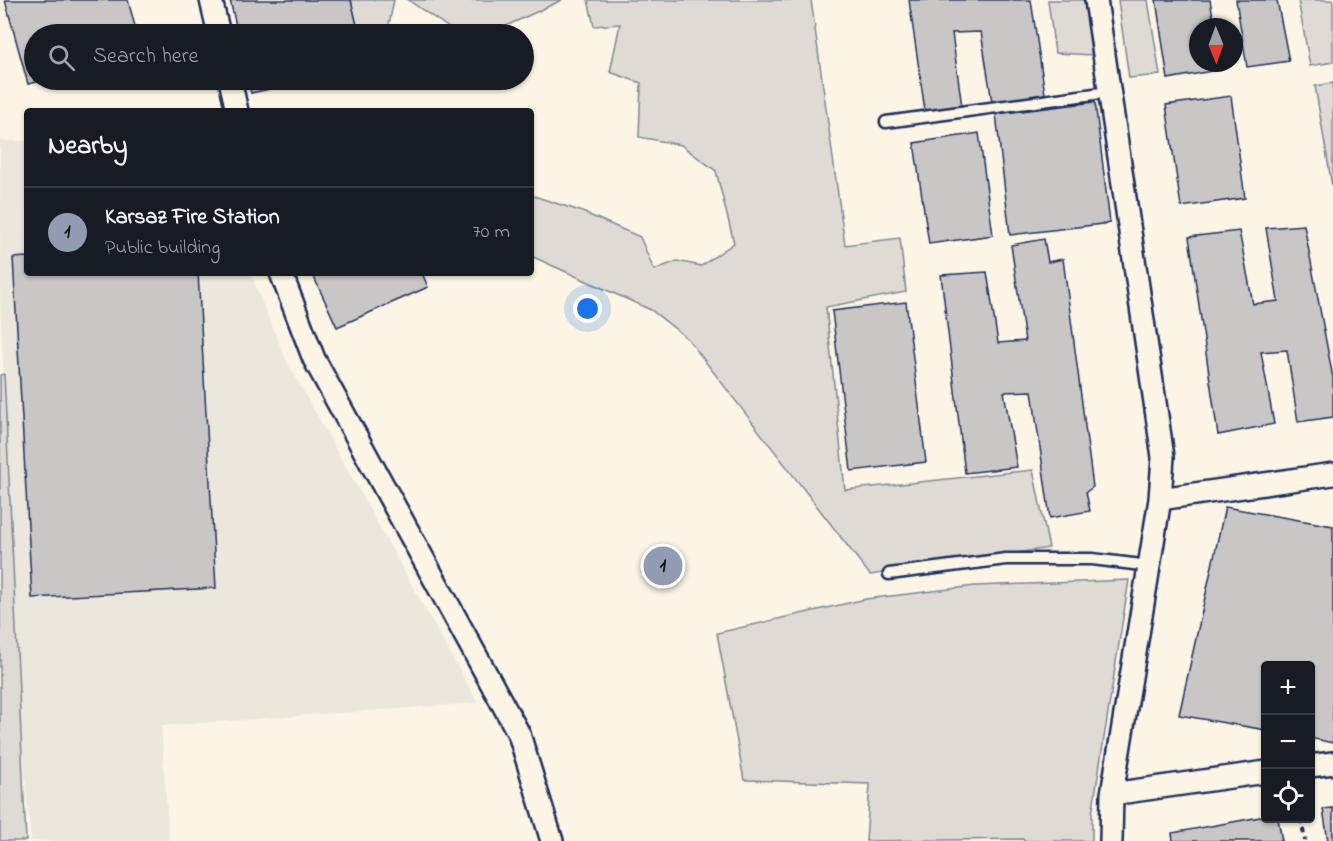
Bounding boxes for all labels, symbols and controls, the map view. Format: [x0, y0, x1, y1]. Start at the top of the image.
north arrow [1189, 18, 1243, 72]
search box [24, 24, 534, 90]
icon: search [45, 41, 78, 74]
text: Search here [93, 41, 198, 73]
text: Nearby [48, 128, 127, 166]
text: Karsaz Fire Station [105, 202, 280, 234]
text: 1 [64, 218, 71, 247]
text: 70 m [473, 218, 510, 247]
text: Public building [105, 234, 220, 263]
your location [573, 294, 602, 323]
pin: 1 [644, 544, 682, 588]
map controls [1261, 661, 1315, 823]
button: + [1261, 661, 1315, 715]
button: − [1261, 715, 1315, 769]
button: locate [1261, 769, 1315, 823]

